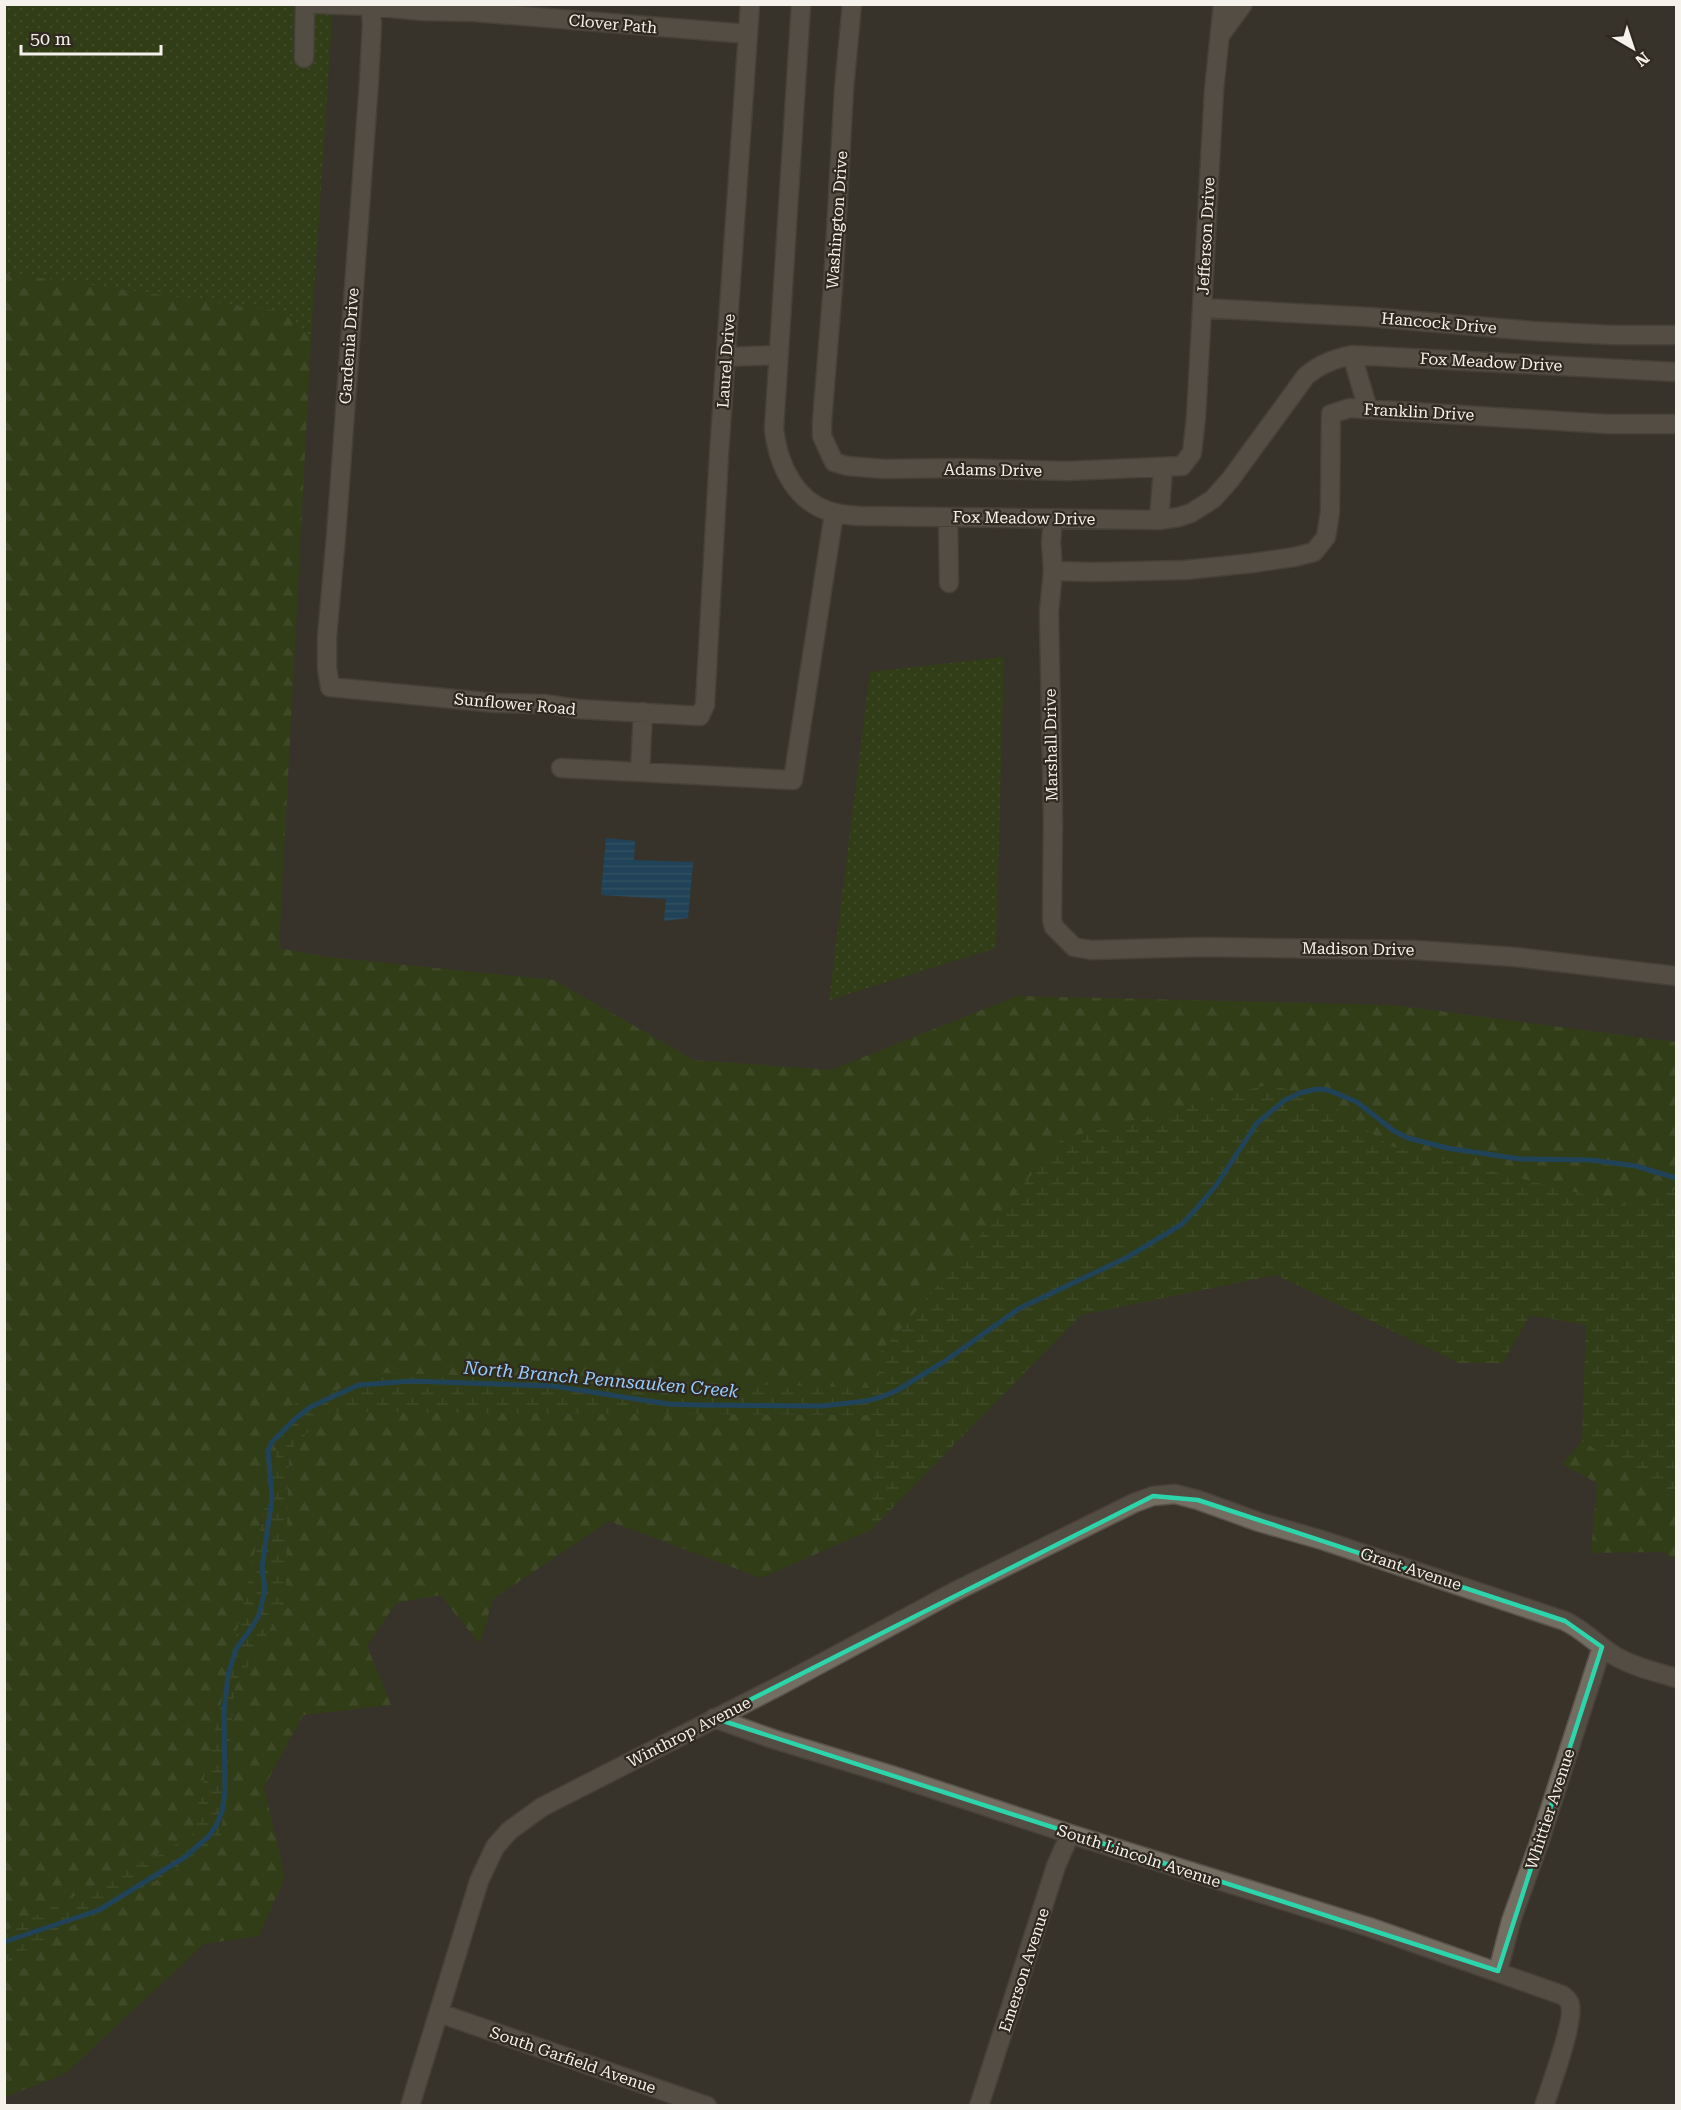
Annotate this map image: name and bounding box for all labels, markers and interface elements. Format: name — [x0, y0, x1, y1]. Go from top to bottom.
street label: Clover Path — [568, 11, 658, 37]
scale bar — [21, 18, 160, 56]
north arrow — [1603, 18, 1663, 78]
text: 50 m — [30, 28, 71, 49]
text: N — [1631, 48, 1653, 71]
street label: Washington Drive — [823, 150, 851, 290]
street label: Jefferson Drive — [1193, 176, 1219, 295]
street label: Gardenia Drive — [335, 287, 363, 405]
street label: Hancock Drive — [1380, 308, 1498, 338]
street label: Laurel Drive — [713, 313, 739, 409]
street label: Fox Meadow Drive — [1419, 349, 1563, 375]
street label: Franklin Drive — [1363, 400, 1475, 424]
street label: Adams Drive — [944, 460, 1042, 480]
street label: Fox Meadow Drive — [952, 507, 1096, 529]
street label: Marshall Drive — [1041, 688, 1061, 801]
street label: Sunflower Road — [453, 689, 577, 719]
street label: Madison Drive — [1302, 939, 1415, 959]
water label: North Branch Pennsauken Creek — [462, 1356, 739, 1401]
street label: Grant Avenue — [1358, 1544, 1464, 1594]
street label: Winthrop Avenue — [624, 1693, 754, 1771]
street label: Whittier Avenue — [1522, 1746, 1579, 1872]
street label: South Lincoln Avenue — [1055, 1821, 1224, 1892]
street label: Emerson Avenue — [995, 1905, 1053, 2034]
street label: South Garfield Avenue — [487, 2023, 659, 2097]

